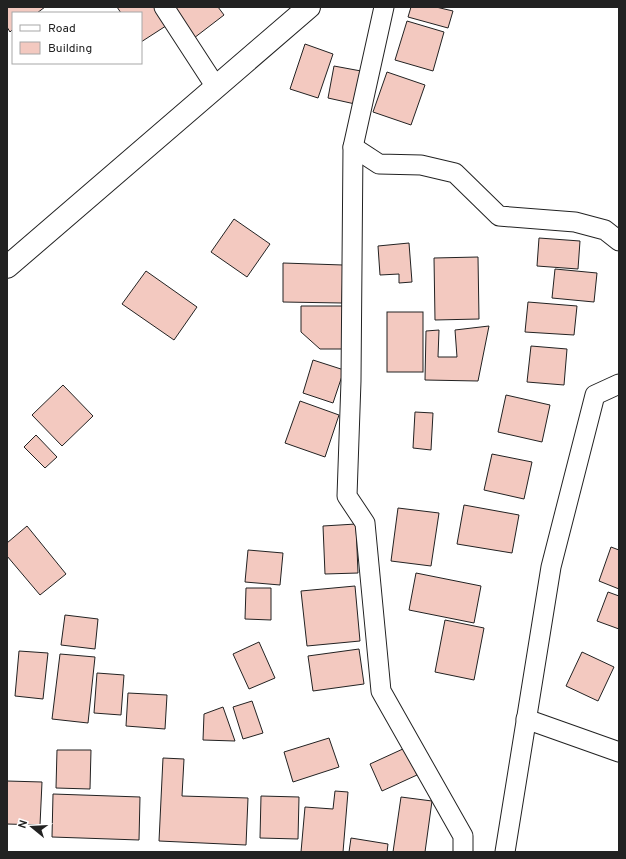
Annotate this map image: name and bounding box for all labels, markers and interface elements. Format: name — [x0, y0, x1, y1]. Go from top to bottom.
legend — [12, 12, 142, 64]
text: Road — [48, 21, 76, 37]
text: Building — [48, 41, 92, 57]
north arrow — [12, 807, 52, 847]
text: N — [16, 818, 31, 830]

